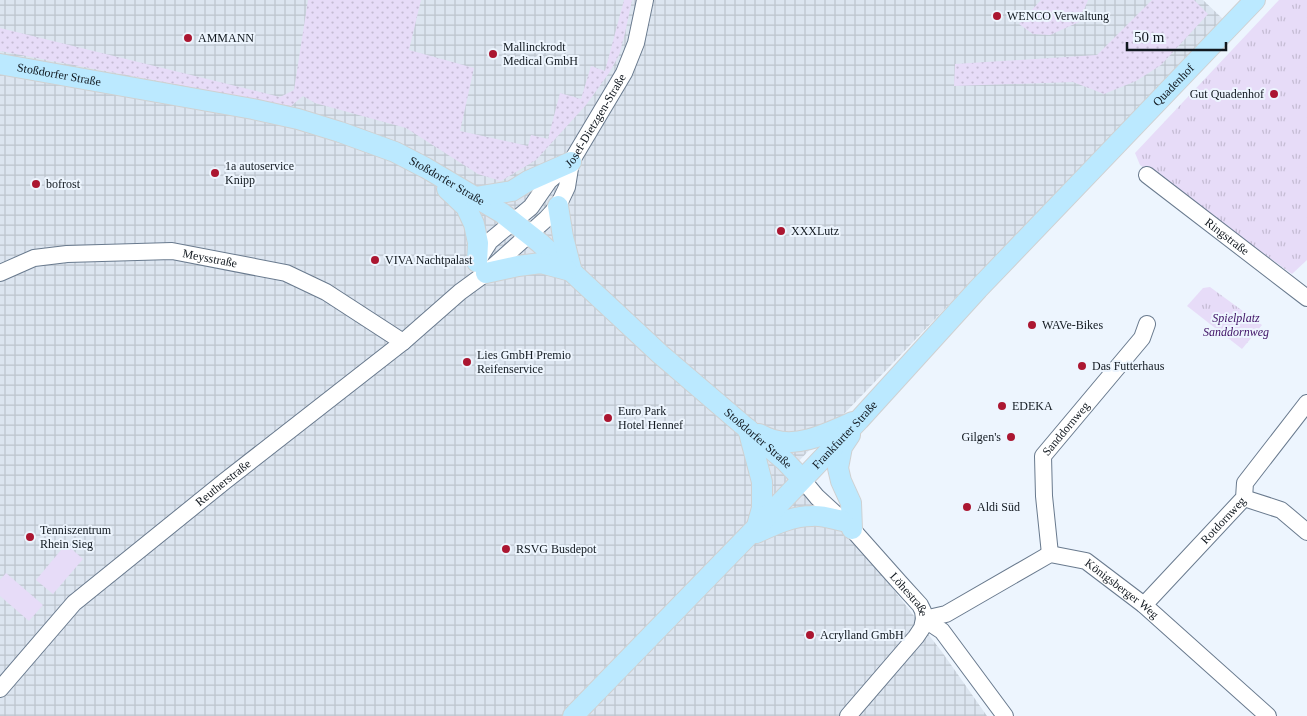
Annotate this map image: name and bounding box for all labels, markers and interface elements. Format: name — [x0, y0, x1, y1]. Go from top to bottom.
place label: WENCO Verwaltung — [1007, 9, 1109, 23]
marker: WENCO Verwaltung — [991, 10, 1003, 22]
scale bar — [1127, 20, 1226, 52]
text: 50 m — [1134, 29, 1165, 45]
place label: AMMANN — [198, 31, 254, 45]
marker: AMMANN — [182, 32, 194, 44]
place label: Mallinckrodt Medical GmbH — [503, 40, 578, 68]
marker: Mallinckrodt Medical GmbH — [487, 48, 499, 60]
street label: Stoßdorfer Straße — [16, 60, 102, 89]
street label: Quadenhof — [1150, 61, 1197, 109]
street label: Josef-Dietzgen-Straße — [562, 71, 629, 171]
place label: Gut Quadenhof — [1190, 87, 1264, 101]
marker: Gut Quadenhof — [1268, 88, 1280, 100]
street label: Stoßdorfer Straße — [407, 154, 487, 208]
place label: 1a autoservice Knipp — [225, 159, 294, 187]
marker: 1a autoservice Knipp — [209, 167, 221, 179]
place label: bofrost — [46, 177, 81, 191]
marker: bofrost — [30, 178, 42, 190]
street label: Ringstraße — [1202, 215, 1252, 258]
place label: XXXLutz — [791, 224, 839, 238]
marker: XXXLutz — [775, 225, 787, 237]
street label: Meysstraße — [181, 246, 238, 270]
place label: VIVA Nachtpalast — [385, 253, 473, 267]
marker: VIVA Nachtpalast — [369, 254, 381, 266]
park label: Spielplatz Sanddornweg — [1203, 311, 1269, 339]
place label: WAVe-Bikes — [1042, 318, 1103, 332]
marker: WAVe-Bikes — [1026, 319, 1038, 331]
place label: Lies GmbH Premio Reifenservice — [477, 348, 571, 376]
marker: Lies GmbH Premio Reifenservice — [461, 356, 473, 368]
place label: Das Futterhaus — [1092, 359, 1165, 373]
marker: Das Futterhaus — [1076, 360, 1088, 372]
street label: Frankfurter Straße — [809, 398, 880, 472]
place label: EDEKA — [1012, 399, 1053, 413]
street label: Sanddornweg — [1039, 399, 1093, 458]
marker: EDEKA — [996, 400, 1008, 412]
place label: Euro Park Hotel Hennef — [618, 404, 683, 432]
street label: Stoßdorfer Straße — [721, 405, 795, 471]
marker: Euro Park Hotel Hennef — [602, 412, 614, 424]
place label: Gilgen's — [962, 430, 1001, 444]
marker: Gilgen's — [1005, 431, 1017, 443]
street label: Reutherstraße — [193, 457, 254, 509]
street label: Rotdornweg — [1198, 494, 1249, 547]
place label: Aldi Süd — [977, 500, 1020, 514]
marker: Aldi Süd — [961, 501, 973, 513]
place label: Tenniszentrum Rhein Sieg — [40, 523, 112, 551]
marker: Tenniszentrum Rhein Sieg — [24, 531, 36, 543]
place label: RSVG Busdepot — [516, 542, 597, 556]
marker: RSVG Busdepot — [500, 543, 512, 555]
street label: Königsberger Weg — [1082, 556, 1162, 622]
street label: Löhestraße — [887, 570, 931, 617]
place label: Acrylland GmbH — [820, 628, 904, 642]
marker: Acrylland GmbH — [804, 629, 816, 641]

